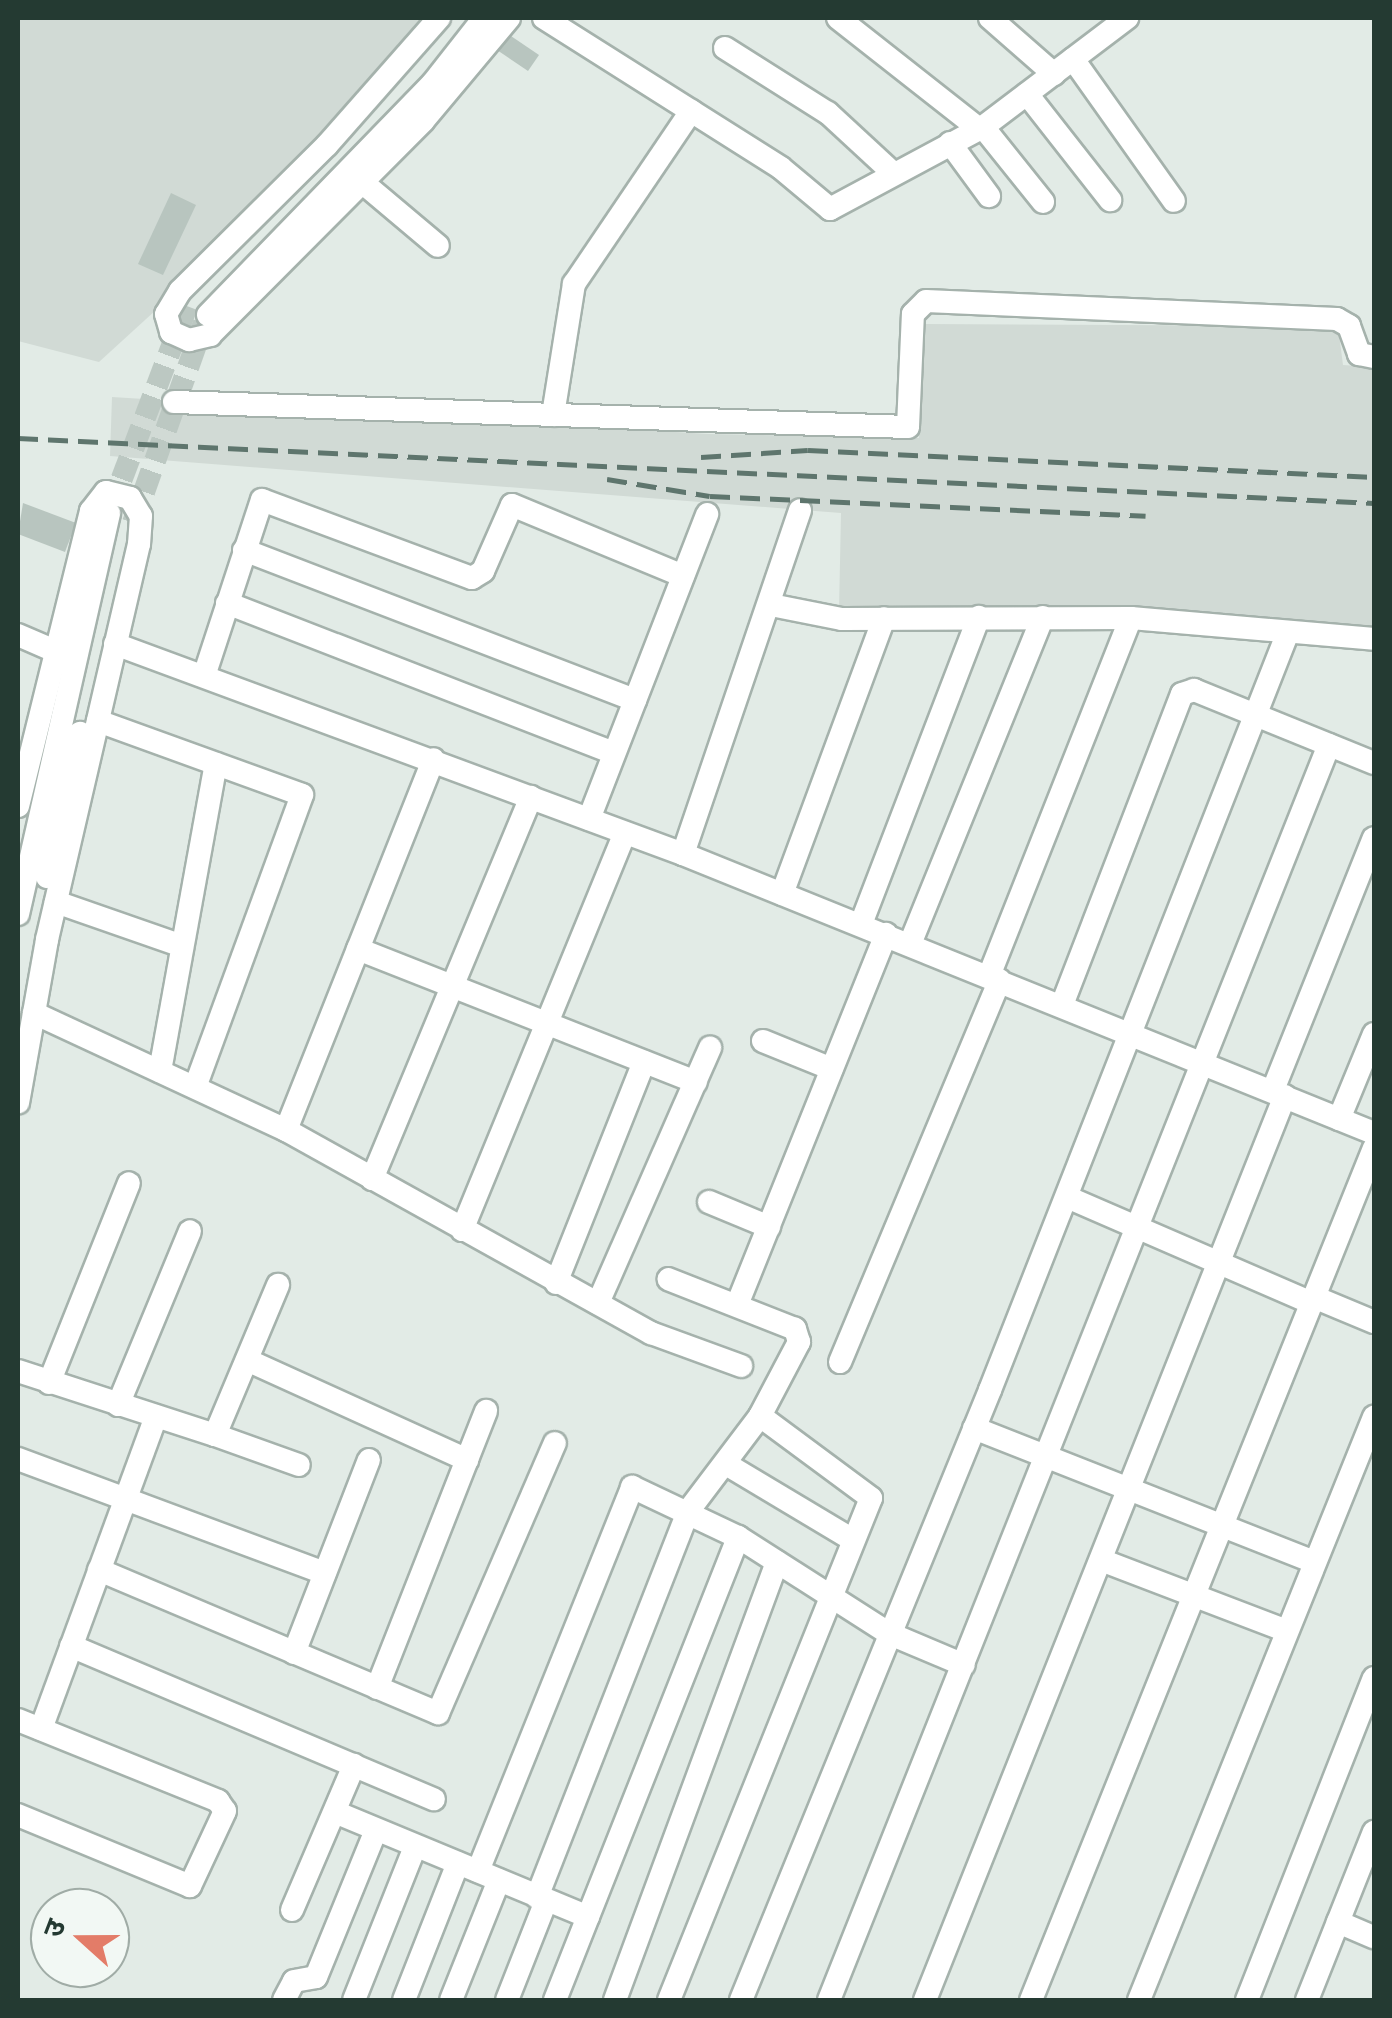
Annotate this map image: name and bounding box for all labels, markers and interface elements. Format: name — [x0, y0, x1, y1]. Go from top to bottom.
north arrow — [30, 1888, 130, 1988]
text: उ — [36, 1915, 71, 1941]

